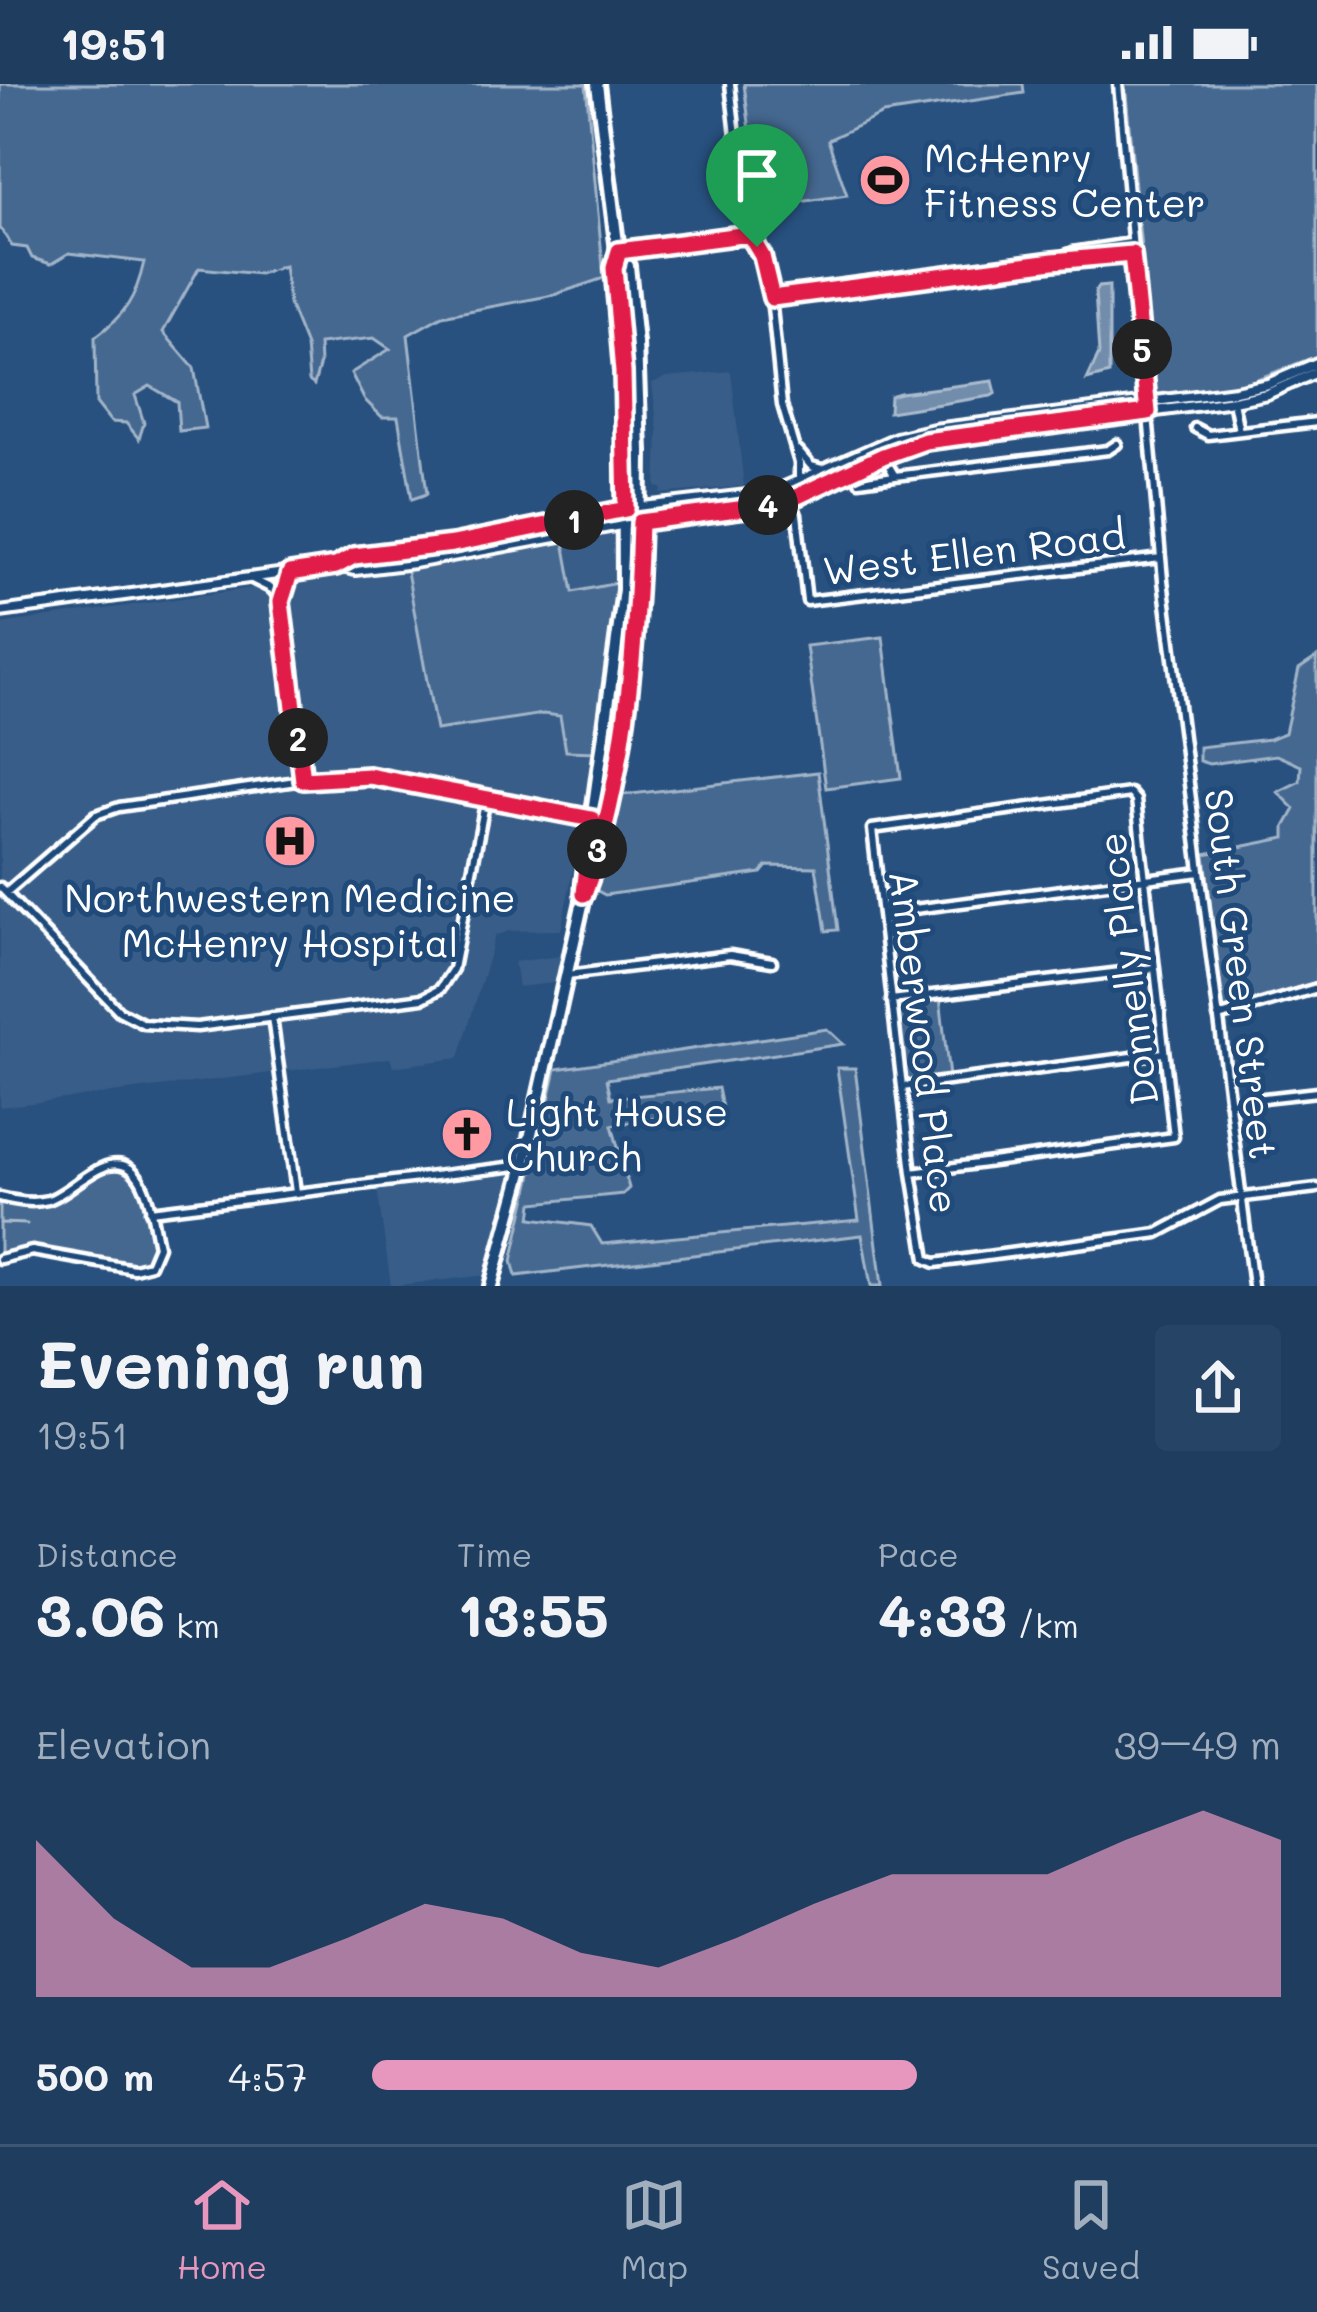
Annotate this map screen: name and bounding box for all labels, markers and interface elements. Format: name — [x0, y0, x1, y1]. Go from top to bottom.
text: 19:51 — [60, 13, 167, 71]
pin — [706, 124, 808, 247]
place label: McHenry Fitness Center — [924, 131, 1206, 227]
icon: arrive — [724, 142, 790, 208]
sports icon: McHenry Fitness Center — [857, 152, 913, 208]
pin: 5 — [1112, 319, 1172, 379]
text: 5 — [1132, 327, 1152, 370]
pin: 4 — [738, 475, 798, 535]
text: 4 — [758, 483, 778, 526]
pin: 1 — [544, 490, 604, 550]
text: 1 — [567, 498, 581, 541]
street label: West Ellen Road — [820, 508, 1128, 595]
pin: 2 — [268, 708, 328, 768]
text: 2 — [289, 716, 307, 759]
street label: South Green Street — [1194, 786, 1291, 1162]
hospital icon: Northwestern Medicine McHenry Hospital — [262, 813, 318, 869]
pin: 3 — [567, 819, 627, 879]
text: 3 — [587, 827, 607, 870]
street label: Donnelly Place — [1084, 830, 1169, 1109]
street label: Amberwood Place — [879, 867, 972, 1216]
place label: Northwestern Medicine McHenry Hospital — [64, 871, 516, 967]
place label: Light House Church — [506, 1085, 728, 1181]
church icon: Light House Church — [439, 1106, 495, 1162]
text: Evening run — [36, 1320, 425, 1406]
button: share — [1155, 1325, 1281, 1451]
text: 19:51 — [36, 1408, 129, 1459]
text: Distance — [36, 1532, 178, 1575]
text: Time — [457, 1532, 532, 1575]
text: Pace — [878, 1532, 959, 1575]
text: 3.06 — [36, 1575, 165, 1653]
text: 13:55 — [457, 1575, 609, 1653]
text: 4:33 — [878, 1575, 1007, 1653]
text: km — [165, 1603, 220, 1646]
text: /km — [1007, 1603, 1079, 1646]
text: Elevation — [36, 1718, 211, 1769]
text: 39–49 m — [1114, 1718, 1281, 1769]
text: 500 m — [36, 2050, 154, 2101]
text: 4:57 — [228, 2050, 307, 2101]
tab: Home — [177, 2172, 267, 2287]
tab: Map — [621, 2172, 688, 2287]
tab: Saved — [1042, 2172, 1140, 2287]

